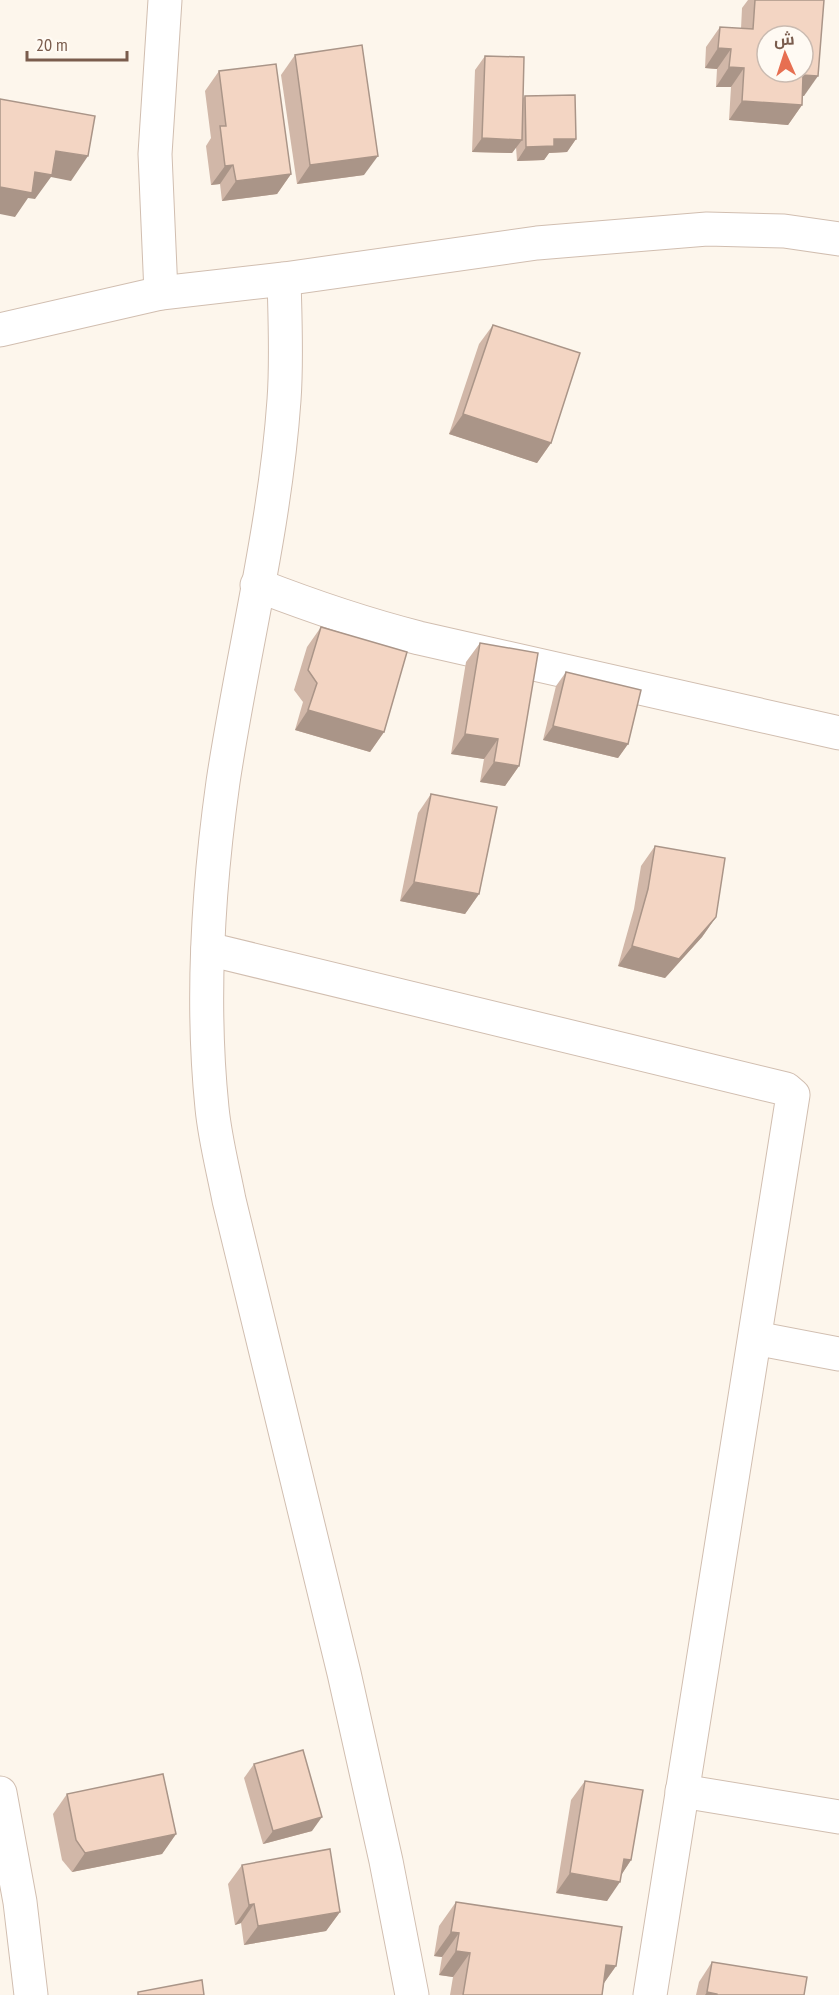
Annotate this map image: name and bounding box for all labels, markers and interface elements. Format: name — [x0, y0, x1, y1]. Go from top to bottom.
scale bar — [27, 24, 128, 62]
north arrow — [755, 24, 815, 84]
text: ش — [773, 28, 795, 50]
text: 20 m — [36, 33, 68, 56]

